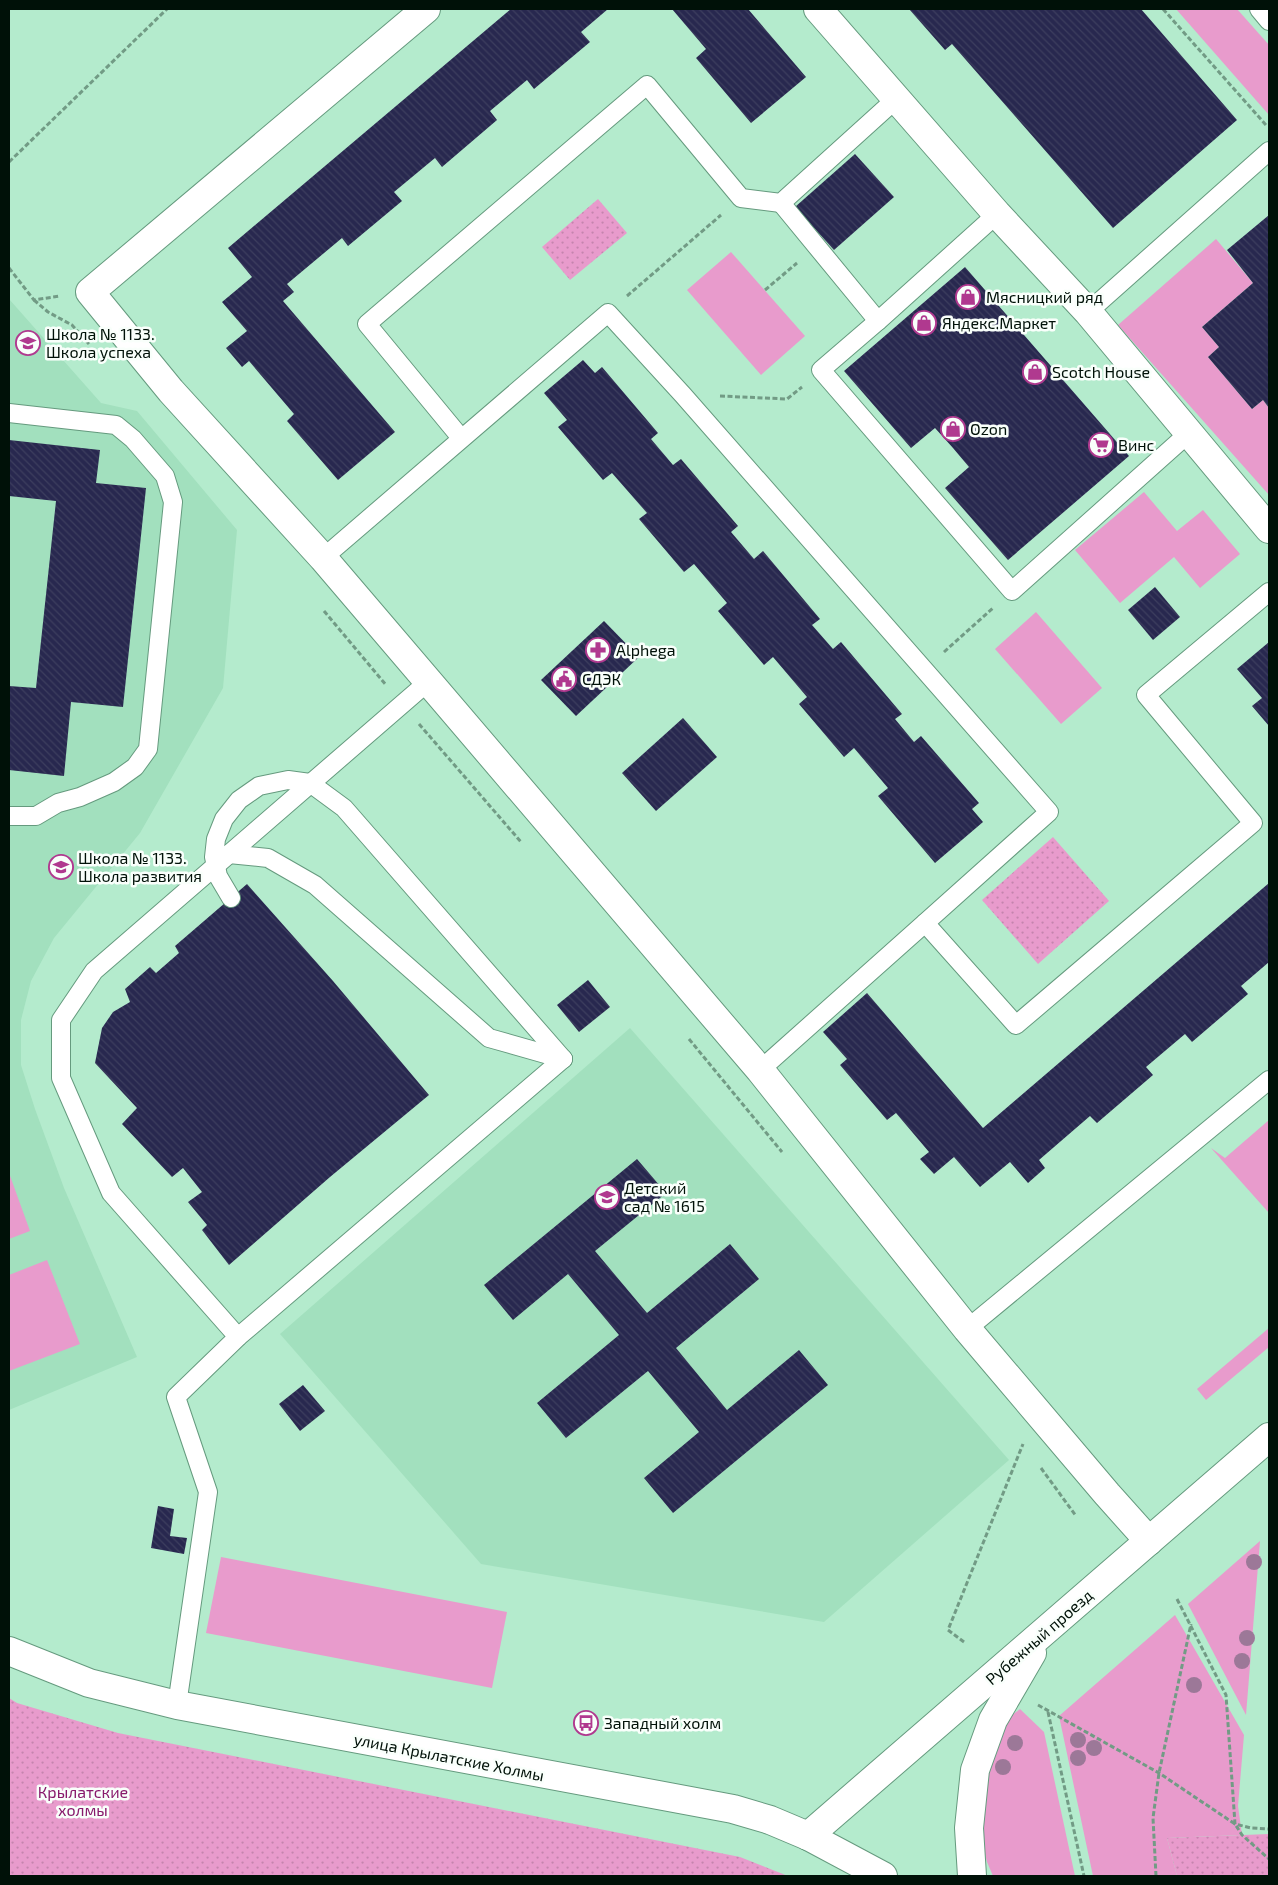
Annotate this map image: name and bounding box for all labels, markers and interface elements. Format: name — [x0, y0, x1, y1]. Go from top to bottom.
shop icon: Мясницкий ряд — [955, 284, 981, 310]
place label: Мясницкий ряд — [986, 287, 1103, 306]
shop icon: Яндекс.Маркет — [911, 310, 937, 336]
place label: Яндекс.Маркет — [942, 313, 1056, 332]
place label: Школа № 1133. Школа успеха — [46, 324, 155, 362]
school or university icon: Школа № 1133. Школа успеха — [15, 330, 41, 356]
shop icon: Scotch House — [1022, 359, 1048, 385]
place label: Scotch House — [1052, 362, 1150, 381]
shop icon: Ozon — [940, 416, 966, 442]
place label: Ozon — [970, 419, 1007, 438]
supermarket icon: Винс — [1088, 432, 1114, 458]
place label: Винс — [1118, 435, 1155, 454]
pharmacy icon: Alphega — [585, 637, 611, 663]
place label: Alphega — [616, 640, 676, 659]
public building icon: СДЭК — [551, 666, 577, 692]
place label: СДЭК — [582, 669, 621, 688]
place label: Школа № 1133. Школа развития — [78, 848, 202, 885]
school or university icon: Школа № 1133. Школа развития — [48, 854, 74, 880]
place label: Детский сад № 1615 — [624, 1178, 705, 1215]
school or university icon: Детский сад № 1615 — [594, 1184, 620, 1210]
street label: Рубежный проезд — [981, 1585, 1097, 1689]
bus stop icon: Западный холм — [573, 1710, 599, 1736]
place label: Западный холм — [604, 1713, 721, 1732]
street label: улица Крылатские Холмы — [352, 1729, 546, 1785]
park label: Крылатские холмы — [38, 1782, 128, 1819]

